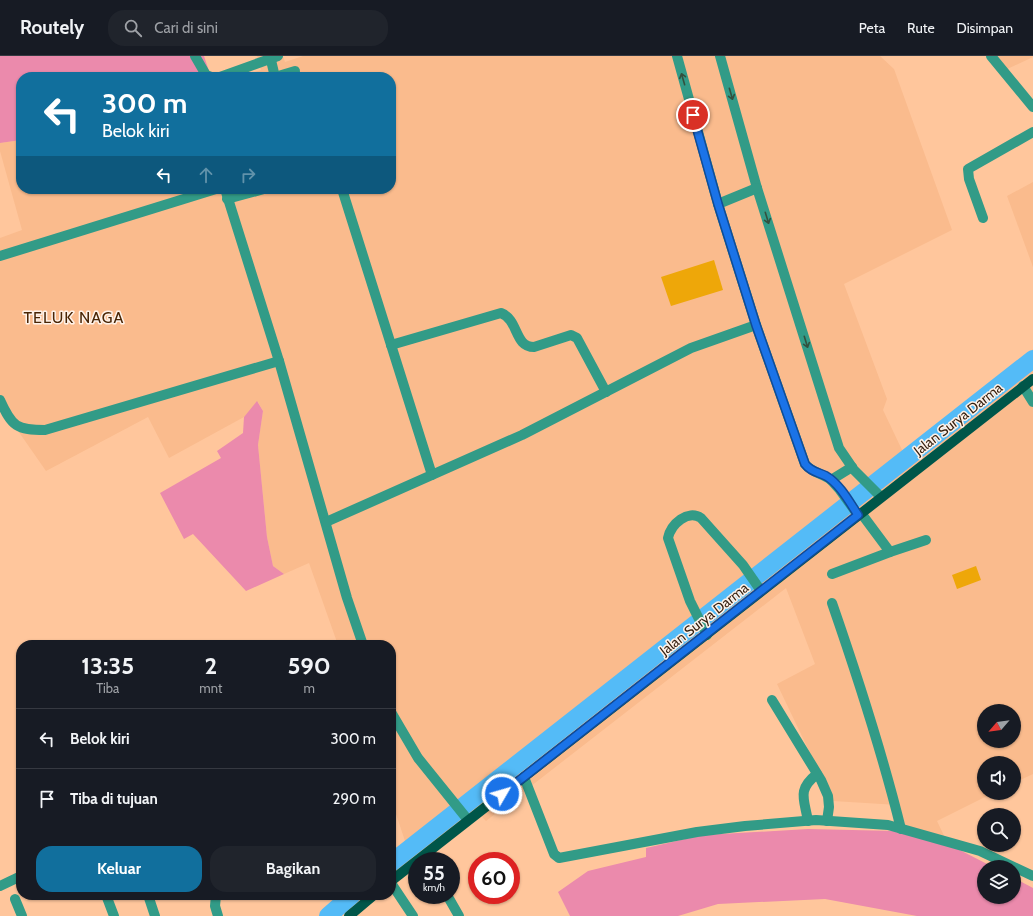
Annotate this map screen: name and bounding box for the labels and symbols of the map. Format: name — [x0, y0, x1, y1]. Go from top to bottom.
one-way arrow — [679, 73, 686, 86]
one-way arrow — [727, 87, 735, 100]
pin — [676, 98, 710, 132]
one-way arrow — [764, 212, 771, 225]
district label: TELUK NAGA — [24, 308, 124, 327]
one-way arrow — [803, 336, 810, 349]
street label: Jalan Surya Darma — [909, 378, 1006, 460]
street label: Jalan Surya Darma — [655, 578, 752, 660]
north arrow — [977, 704, 1021, 748]
position arrow — [481, 773, 523, 815]
speed limit sign: 60 — [468, 852, 520, 904]

